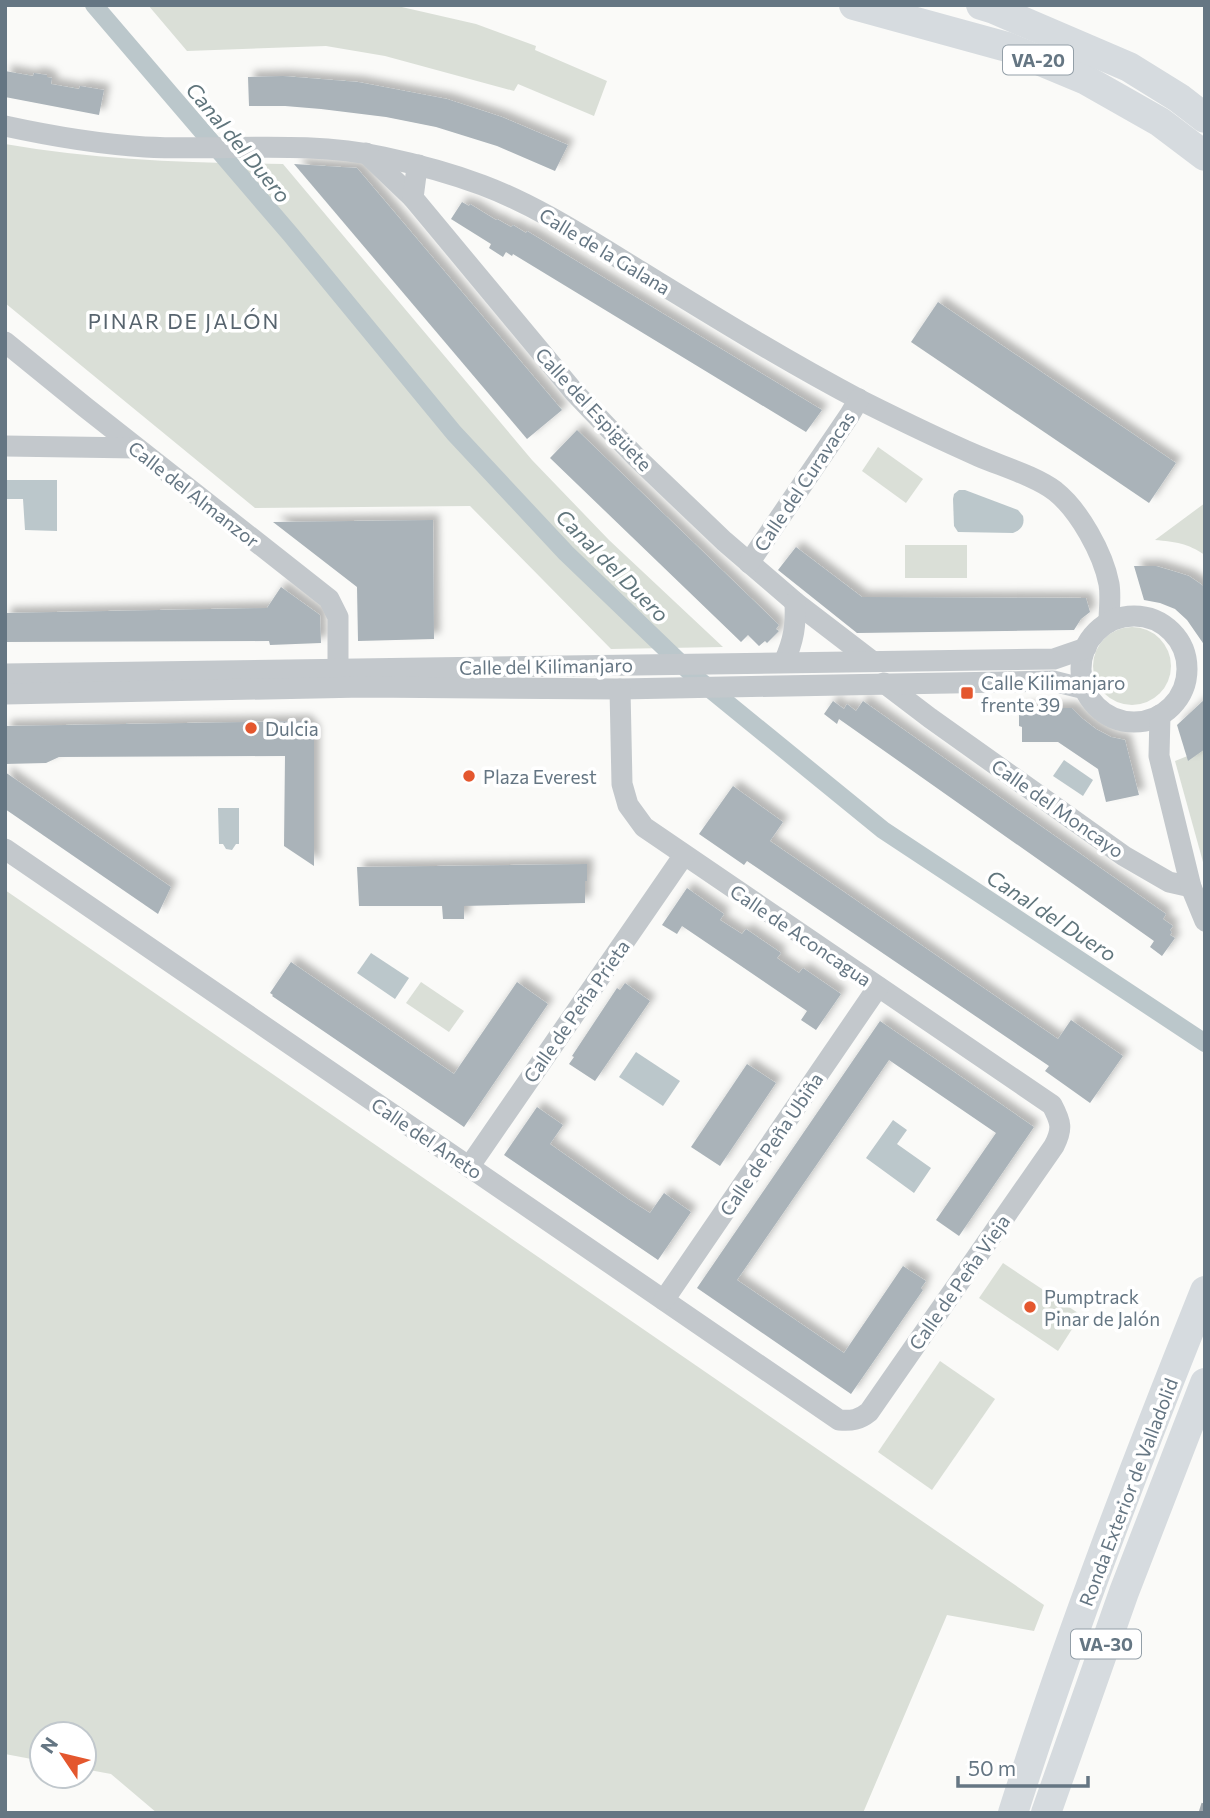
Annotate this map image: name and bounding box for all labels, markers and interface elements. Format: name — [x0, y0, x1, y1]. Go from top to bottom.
road number: VA-20 — [1003, 46, 1073, 74]
water label: Canal del Duero — [181, 77, 297, 207]
street label: Calle de la Galana — [535, 203, 675, 299]
district label: PINAR DE JALÓN — [88, 308, 280, 333]
street label: Calle del Espigüete — [531, 343, 657, 475]
street label: Calle del Curavacas — [749, 407, 859, 555]
street label: Calle del Almanzor — [124, 436, 264, 552]
water label: Canal del Duero — [551, 503, 675, 627]
street label: Calle del Kilimanjaro — [459, 653, 633, 679]
place label: Calle Kilimanjaro frente 39 — [981, 671, 1125, 716]
marker: Calle Kilimanjaro frente 39 — [959, 685, 975, 701]
place label: Dulcia — [265, 717, 319, 740]
marker: Dulcia — [243, 720, 259, 736]
street label: Calle del Moncayo — [987, 754, 1129, 862]
place label: Plaza Everest — [483, 765, 597, 788]
marker: Plaza Everest — [461, 768, 477, 784]
water label: Canal del Duero — [983, 864, 1121, 966]
street label: Calle de Aconcagua — [726, 879, 876, 991]
street label: Calle de Peña Prieta — [518, 935, 634, 1087]
street label: Calle de Peña Ubiña — [715, 1068, 827, 1220]
street label: Calle del Aneto — [367, 1093, 487, 1183]
street label: Calle de Peña Vieja — [904, 1210, 1014, 1354]
place label: Pumptrack Pinar de Jalón — [1044, 1285, 1160, 1330]
marker: Pumptrack Pinar de Jalón — [1022, 1299, 1038, 1315]
street label: Ronda Exterior de Valladolid — [1074, 1375, 1182, 1609]
road number: VA-30 — [1071, 1630, 1141, 1658]
north arrow — [28, 1720, 98, 1790]
text: N — [35, 1733, 62, 1757]
scale bar — [958, 1744, 1088, 1788]
text: 50 m — [968, 1755, 1016, 1780]

